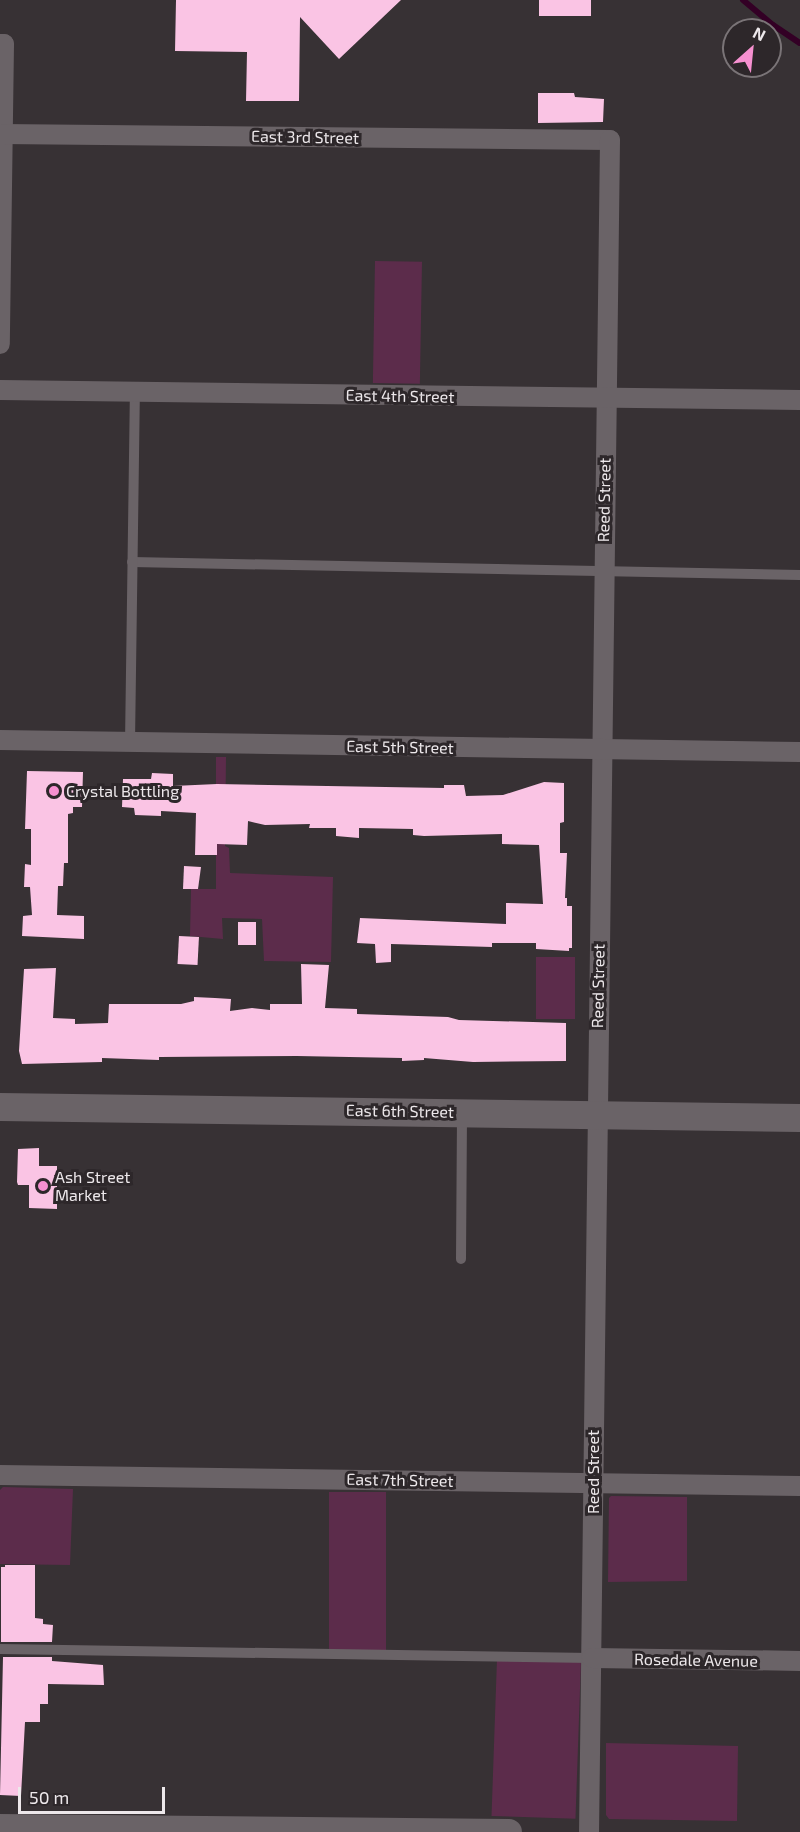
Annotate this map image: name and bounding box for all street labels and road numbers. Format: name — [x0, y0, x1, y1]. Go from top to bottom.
street label: East 3rd Street — [251, 126, 359, 148]
street label: East 4th Street — [345, 385, 455, 407]
street label: Reed Street — [594, 458, 614, 542]
street label: East 5th Street — [346, 736, 454, 758]
street label: Reed Street — [588, 944, 608, 1028]
street label: East 6th Street — [346, 1100, 454, 1122]
street label: Reed Street — [583, 1430, 603, 1514]
street label: East 7th Street — [346, 1469, 454, 1491]
street label: Rosedale Avenue — [634, 1649, 758, 1671]

